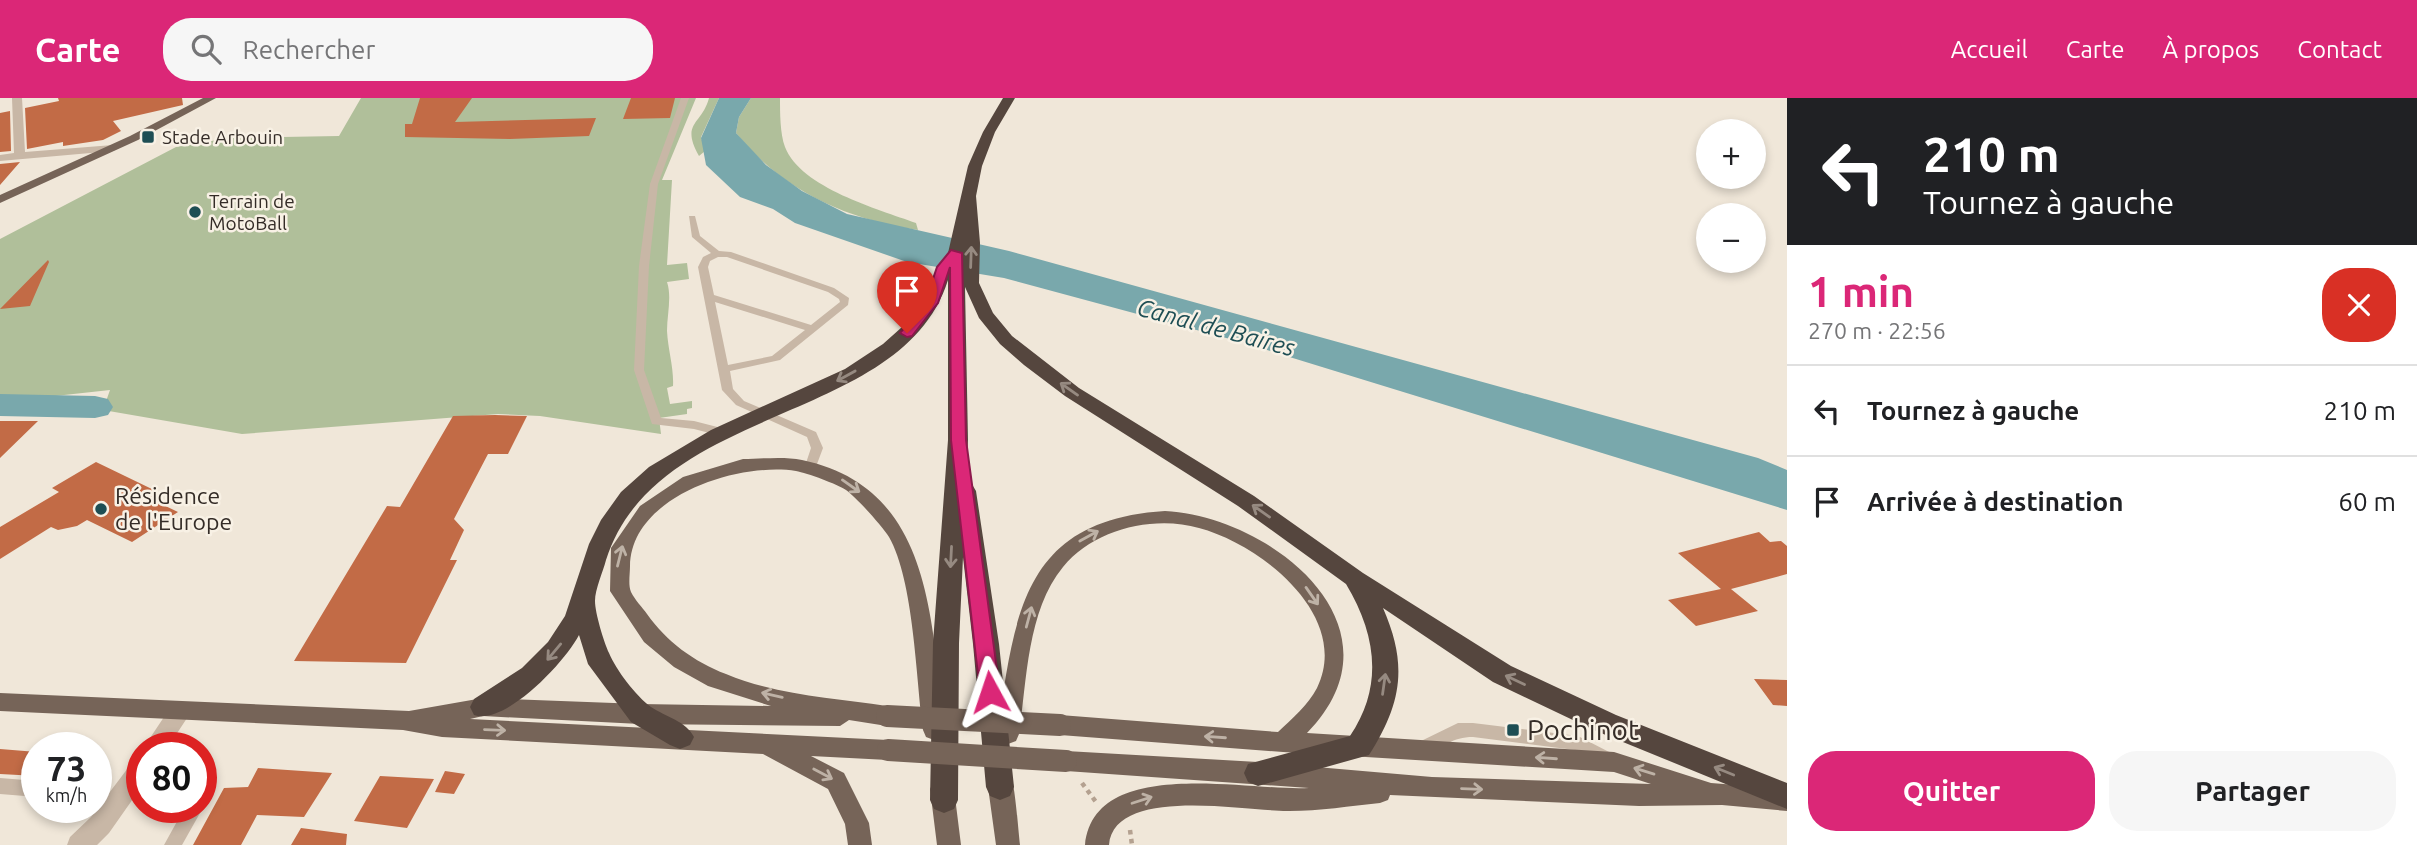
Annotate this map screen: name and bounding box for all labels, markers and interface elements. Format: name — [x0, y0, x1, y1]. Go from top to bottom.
search box — [163, 18, 653, 81]
icon: search — [187, 30, 225, 68]
text: Carte — [35, 31, 121, 68]
text: Rechercher — [243, 35, 375, 64]
text: Accueil — [1951, 36, 2028, 63]
text: Carte — [2066, 36, 2125, 63]
text: À propos — [2163, 36, 2259, 63]
text: Contact — [2297, 36, 2382, 63]
map controls — [1696, 119, 1766, 273]
button: + — [1696, 119, 1766, 189]
place label: Stade Arbouin — [162, 126, 283, 148]
icon: left — [1808, 126, 1899, 217]
text: 210 m — [1923, 126, 2060, 181]
marker: Stade Arbouin — [140, 129, 156, 145]
text: Tournez à gauche — [1923, 184, 2174, 220]
place label: Terrain de MotoBall — [209, 190, 295, 234]
button: − — [1696, 203, 1766, 273]
marker: Terrain de MotoBall — [187, 204, 203, 220]
one-way arrow — [965, 246, 978, 269]
pin — [877, 261, 937, 333]
text: 1 min — [1808, 268, 1914, 315]
button: close — [2322, 268, 2396, 342]
icon: arrive — [888, 272, 926, 310]
water label: Canal de Baires — [1134, 293, 1298, 362]
text: 270 m · 22:56 — [1808, 318, 1946, 343]
one-way arrow — [836, 370, 857, 384]
one-way arrow — [1060, 382, 1079, 396]
icon: left — [1808, 392, 1846, 430]
text: Tournez à gauche — [1867, 396, 2079, 425]
text: 210 m — [2324, 396, 2396, 425]
one-way arrow — [841, 479, 860, 493]
place label: Résidence de l'Europe — [115, 483, 232, 534]
icon: arrive — [1808, 483, 1846, 521]
text: Arrivée à destination — [1867, 487, 2123, 516]
text: 60 m — [2338, 487, 2396, 516]
marker: Résidence de l'Europe — [93, 501, 109, 517]
one-way arrow — [1251, 504, 1271, 518]
one-way arrow — [1078, 529, 1098, 543]
one-way arrow — [614, 545, 627, 568]
one-way arrow — [945, 545, 958, 568]
one-way arrow — [1305, 586, 1319, 605]
one-way arrow — [1024, 607, 1037, 629]
one-way arrow — [547, 643, 563, 661]
position arrow — [953, 655, 1027, 729]
one-way arrow — [1378, 673, 1391, 695]
one-way arrow — [1505, 673, 1526, 686]
one-way arrow — [761, 688, 784, 701]
place label: Pochinot — [1527, 714, 1639, 745]
marker: Pochinot — [1505, 722, 1521, 738]
one-way arrow — [484, 723, 507, 736]
one-way arrow — [1204, 730, 1227, 743]
speed limit sign: 80 — [126, 732, 217, 823]
text: 73 — [47, 748, 86, 788]
one-way arrow — [1535, 751, 1558, 764]
button: Quitter — [1808, 751, 2095, 831]
button: Partager — [2109, 751, 2396, 831]
one-way arrow — [1713, 763, 1735, 776]
one-way arrow — [1634, 764, 1656, 777]
one-way arrow — [812, 767, 833, 781]
one-way arrow — [1460, 782, 1483, 796]
text: km/h — [46, 785, 87, 805]
one-way arrow — [1130, 793, 1152, 806]

